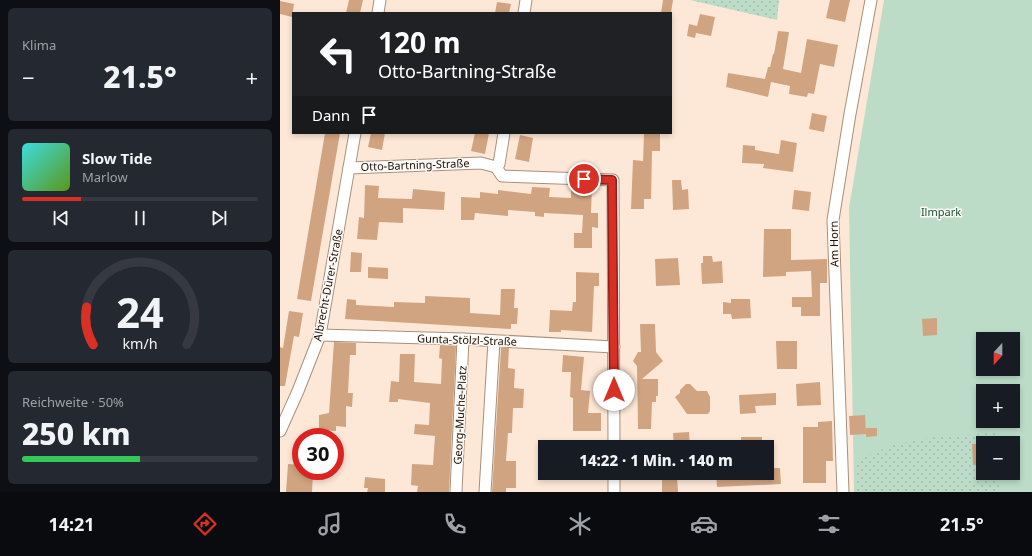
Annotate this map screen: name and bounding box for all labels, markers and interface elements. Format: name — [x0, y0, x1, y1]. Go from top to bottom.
text: 120 m — [378, 23, 461, 61]
icon: left — [312, 28, 364, 80]
text: Klima — [22, 36, 56, 54]
text: 21.5° — [103, 56, 177, 97]
text: Otto-Bartning-Straße — [378, 59, 556, 83]
text: − — [22, 62, 35, 92]
text: + — [245, 62, 258, 92]
icon: arrive — [358, 104, 380, 126]
text: Dann — [312, 105, 350, 125]
text: Slow Tide — [82, 148, 152, 168]
street label: Otto-Bartning-Straße — [360, 155, 470, 174]
pin — [567, 162, 601, 196]
text: Marlow — [82, 168, 128, 186]
icon: arrive — [573, 168, 595, 190]
park label: Ilmpark — [921, 204, 961, 219]
icon: previous — [50, 207, 72, 229]
icon: pause — [129, 207, 151, 229]
icon: next — [208, 207, 230, 229]
street label: Am Horn — [826, 221, 841, 267]
street label: Albrecht-Dürer-Straße — [309, 228, 346, 342]
text: 24 — [116, 283, 164, 339]
street label: Gunta-Stölzl-Straße — [417, 330, 517, 349]
north arrow — [976, 332, 1020, 376]
map controls — [976, 332, 1020, 480]
text: km/h — [122, 333, 158, 352]
street label: Georg-Muche-Platz — [449, 365, 470, 465]
position arrow — [593, 369, 635, 411]
button: + — [976, 384, 1020, 428]
text: Reichweite · 50% — [22, 393, 124, 411]
text: 250 km — [22, 413, 131, 454]
speed limit sign: 30 — [292, 428, 344, 480]
button: − — [976, 436, 1020, 480]
text: 14:22 · 1 Min. · 140 m — [579, 450, 733, 470]
icon: directions — [191, 510, 219, 538]
icon: music — [316, 510, 344, 538]
icon: phone — [441, 510, 469, 538]
icon: climate — [566, 510, 594, 538]
icon: car — [690, 510, 718, 538]
icon: filters — [815, 510, 843, 538]
text: 14:21 — [48, 512, 95, 536]
text: 21.5° — [940, 512, 984, 536]

